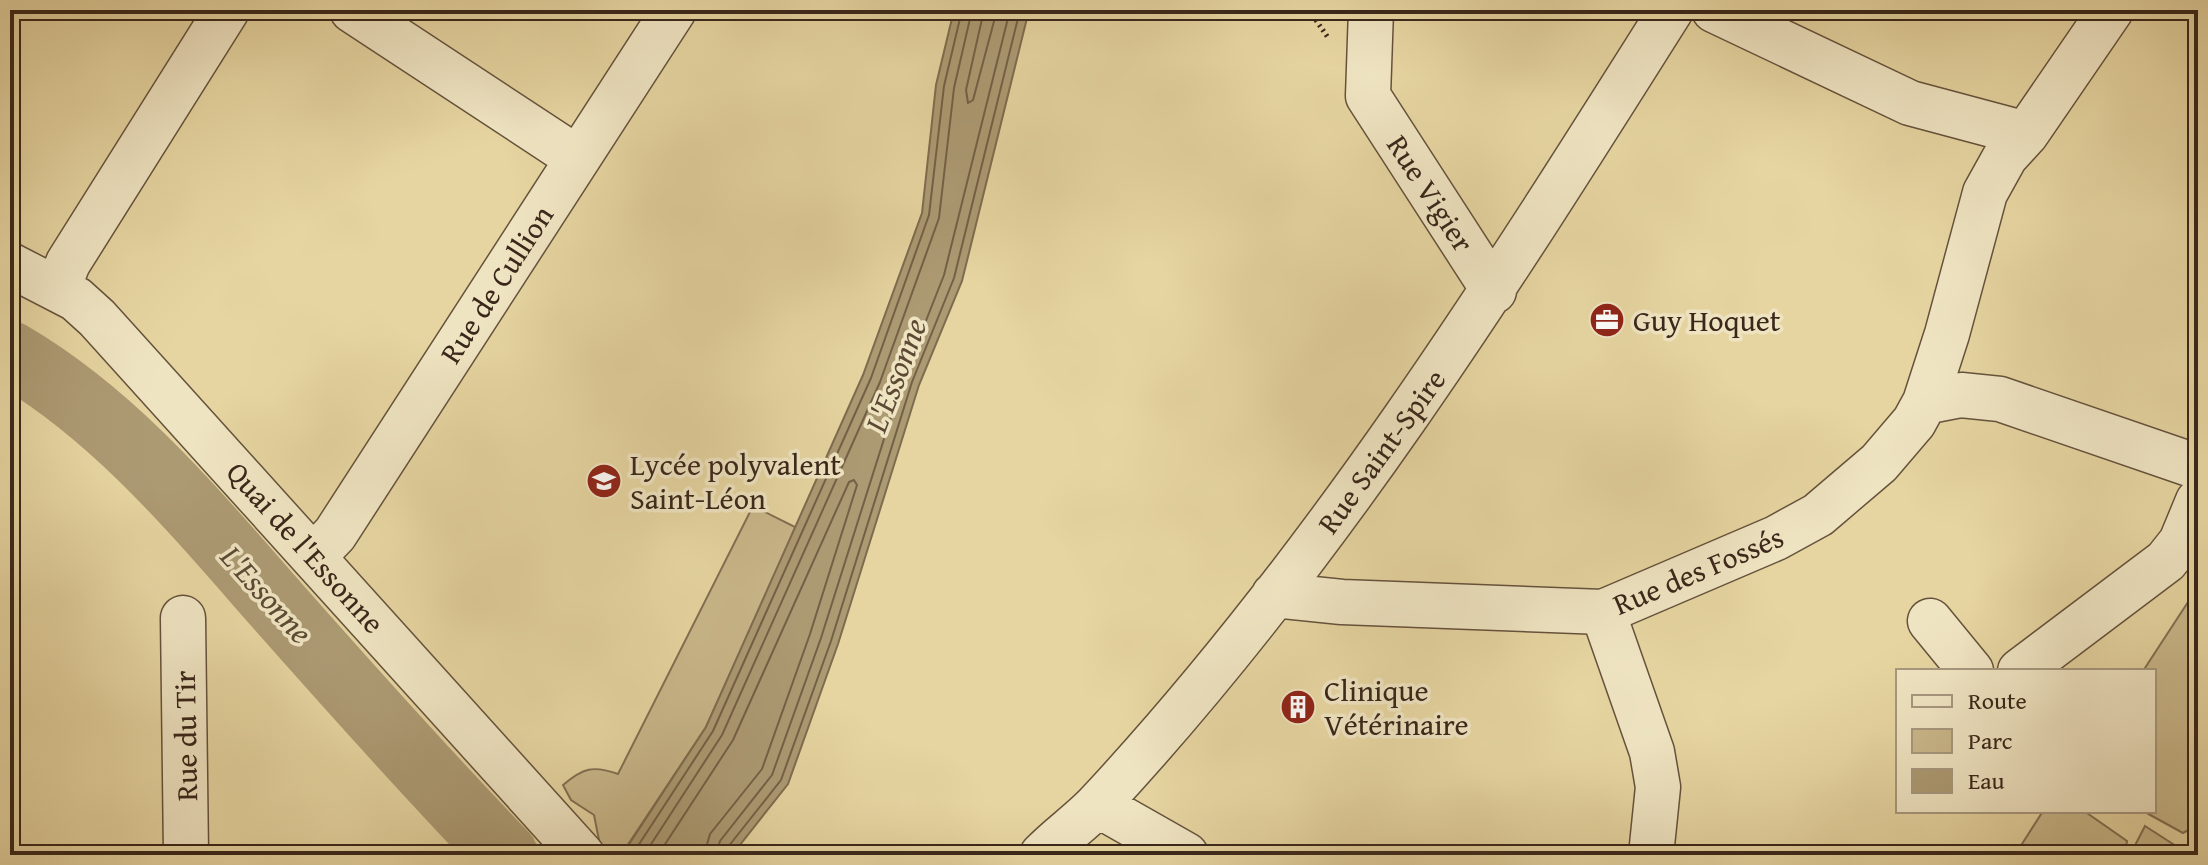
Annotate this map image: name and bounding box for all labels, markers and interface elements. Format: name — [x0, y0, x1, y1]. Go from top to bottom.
street label: Rue Vigier — [1377, 126, 1485, 260]
street label: Rue de Cullion — [428, 196, 564, 372]
place label: Guy Hoquet — [1633, 298, 1781, 342]
office icon: Guy Hoquet — [1588, 301, 1626, 339]
water label: L'Essonne — [851, 311, 938, 440]
street label: Rue Saint-Spire — [1306, 359, 1456, 543]
place label: Lycée polyvalent Saint-Léon — [630, 442, 841, 520]
street label: Quai de l'Essonne — [217, 451, 395, 643]
school or university icon: Lycée polyvalent Saint-Léon — [585, 462, 623, 500]
street label: Rue des Fossés — [1606, 514, 1790, 626]
water label: L'Essonne — [209, 533, 324, 654]
place label: Clinique Vétérinaire — [1324, 668, 1469, 746]
legend — [1896, 669, 2156, 813]
street label: Rue du Tir — [162, 670, 208, 802]
text: Route — [1968, 683, 2027, 718]
building icon: Clinique Vétérinaire — [1279, 688, 1317, 726]
text: Parc — [1968, 723, 2013, 758]
text: Eau — [1968, 763, 2004, 798]

